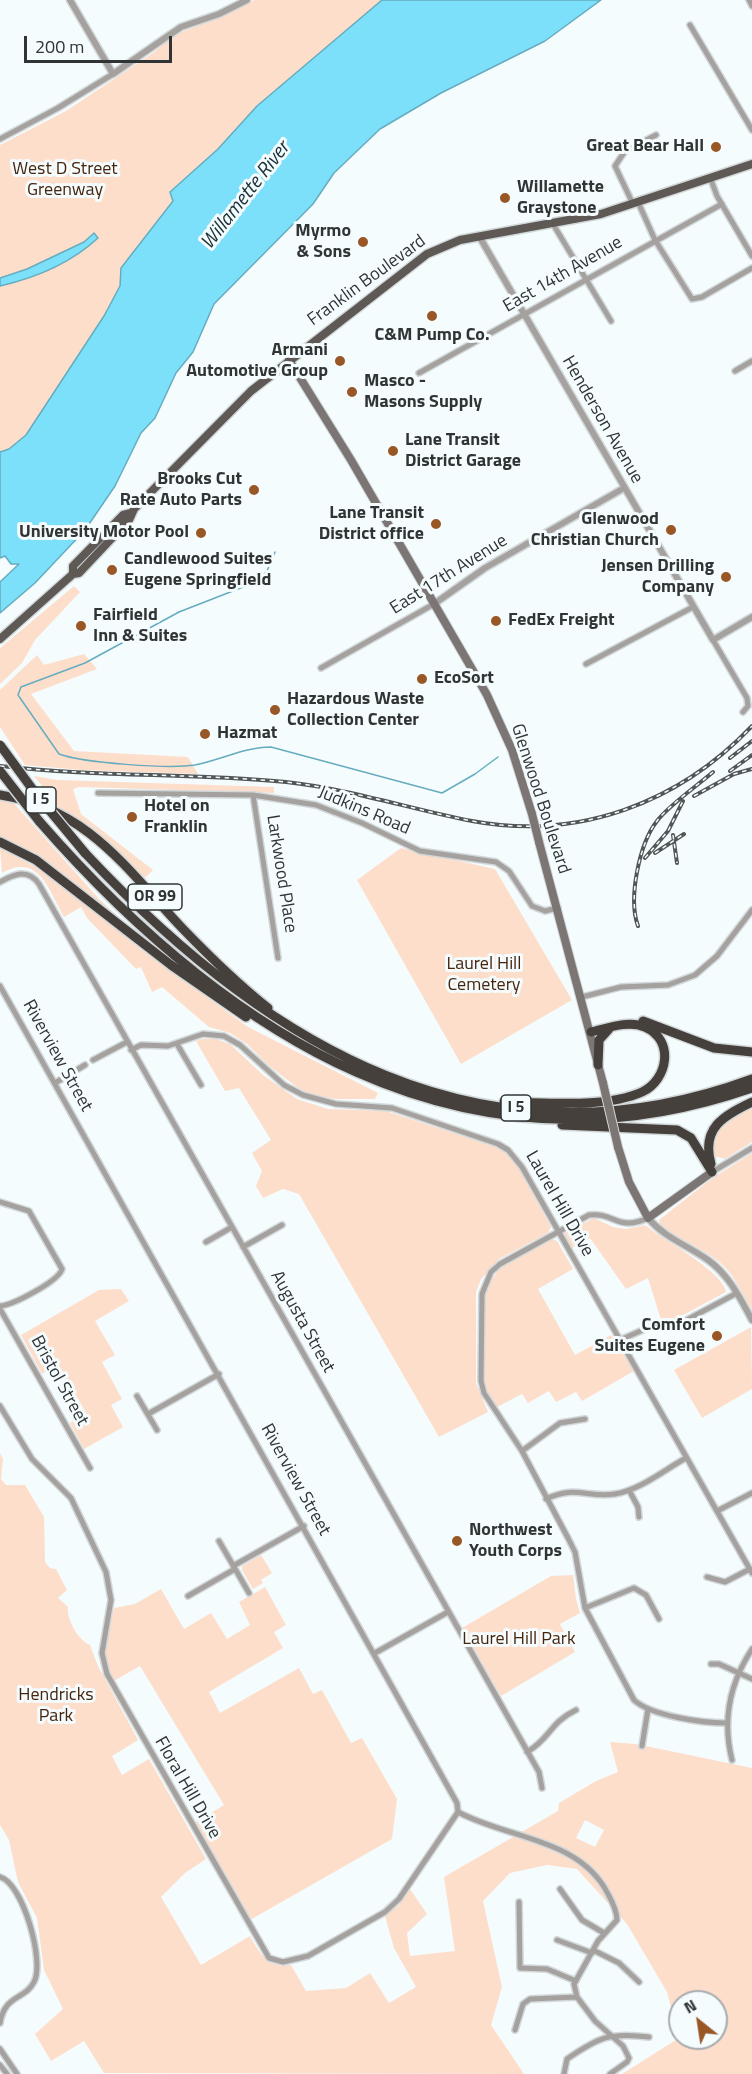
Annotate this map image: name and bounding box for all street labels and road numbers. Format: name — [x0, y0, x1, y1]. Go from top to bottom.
street label: Franklin Boulevard — [304, 231, 430, 331]
street label: East 14th Avenue — [500, 232, 626, 318]
street label: Henderson Avenue — [557, 352, 647, 488]
street label: East 17th Avenue — [386, 530, 512, 620]
street label: Glenwood Boulevard — [506, 721, 574, 877]
street label: Judkins Road — [315, 782, 413, 840]
road number: I 5 — [26, 787, 56, 813]
street label: Larkwood Place — [261, 813, 301, 935]
road number: OR 99 — [128, 884, 182, 910]
street label: Riverview Street — [17, 996, 97, 1116]
road number: I 5 — [501, 1095, 531, 1121]
street label: Laurel Hill Drive — [520, 1147, 598, 1261]
street label: Augusta Street — [265, 1267, 339, 1377]
street label: Bristol Street — [25, 1332, 93, 1430]
street label: Riverview Street — [255, 1420, 335, 1540]
street label: Floral Hill Drive — [149, 1733, 225, 1843]

